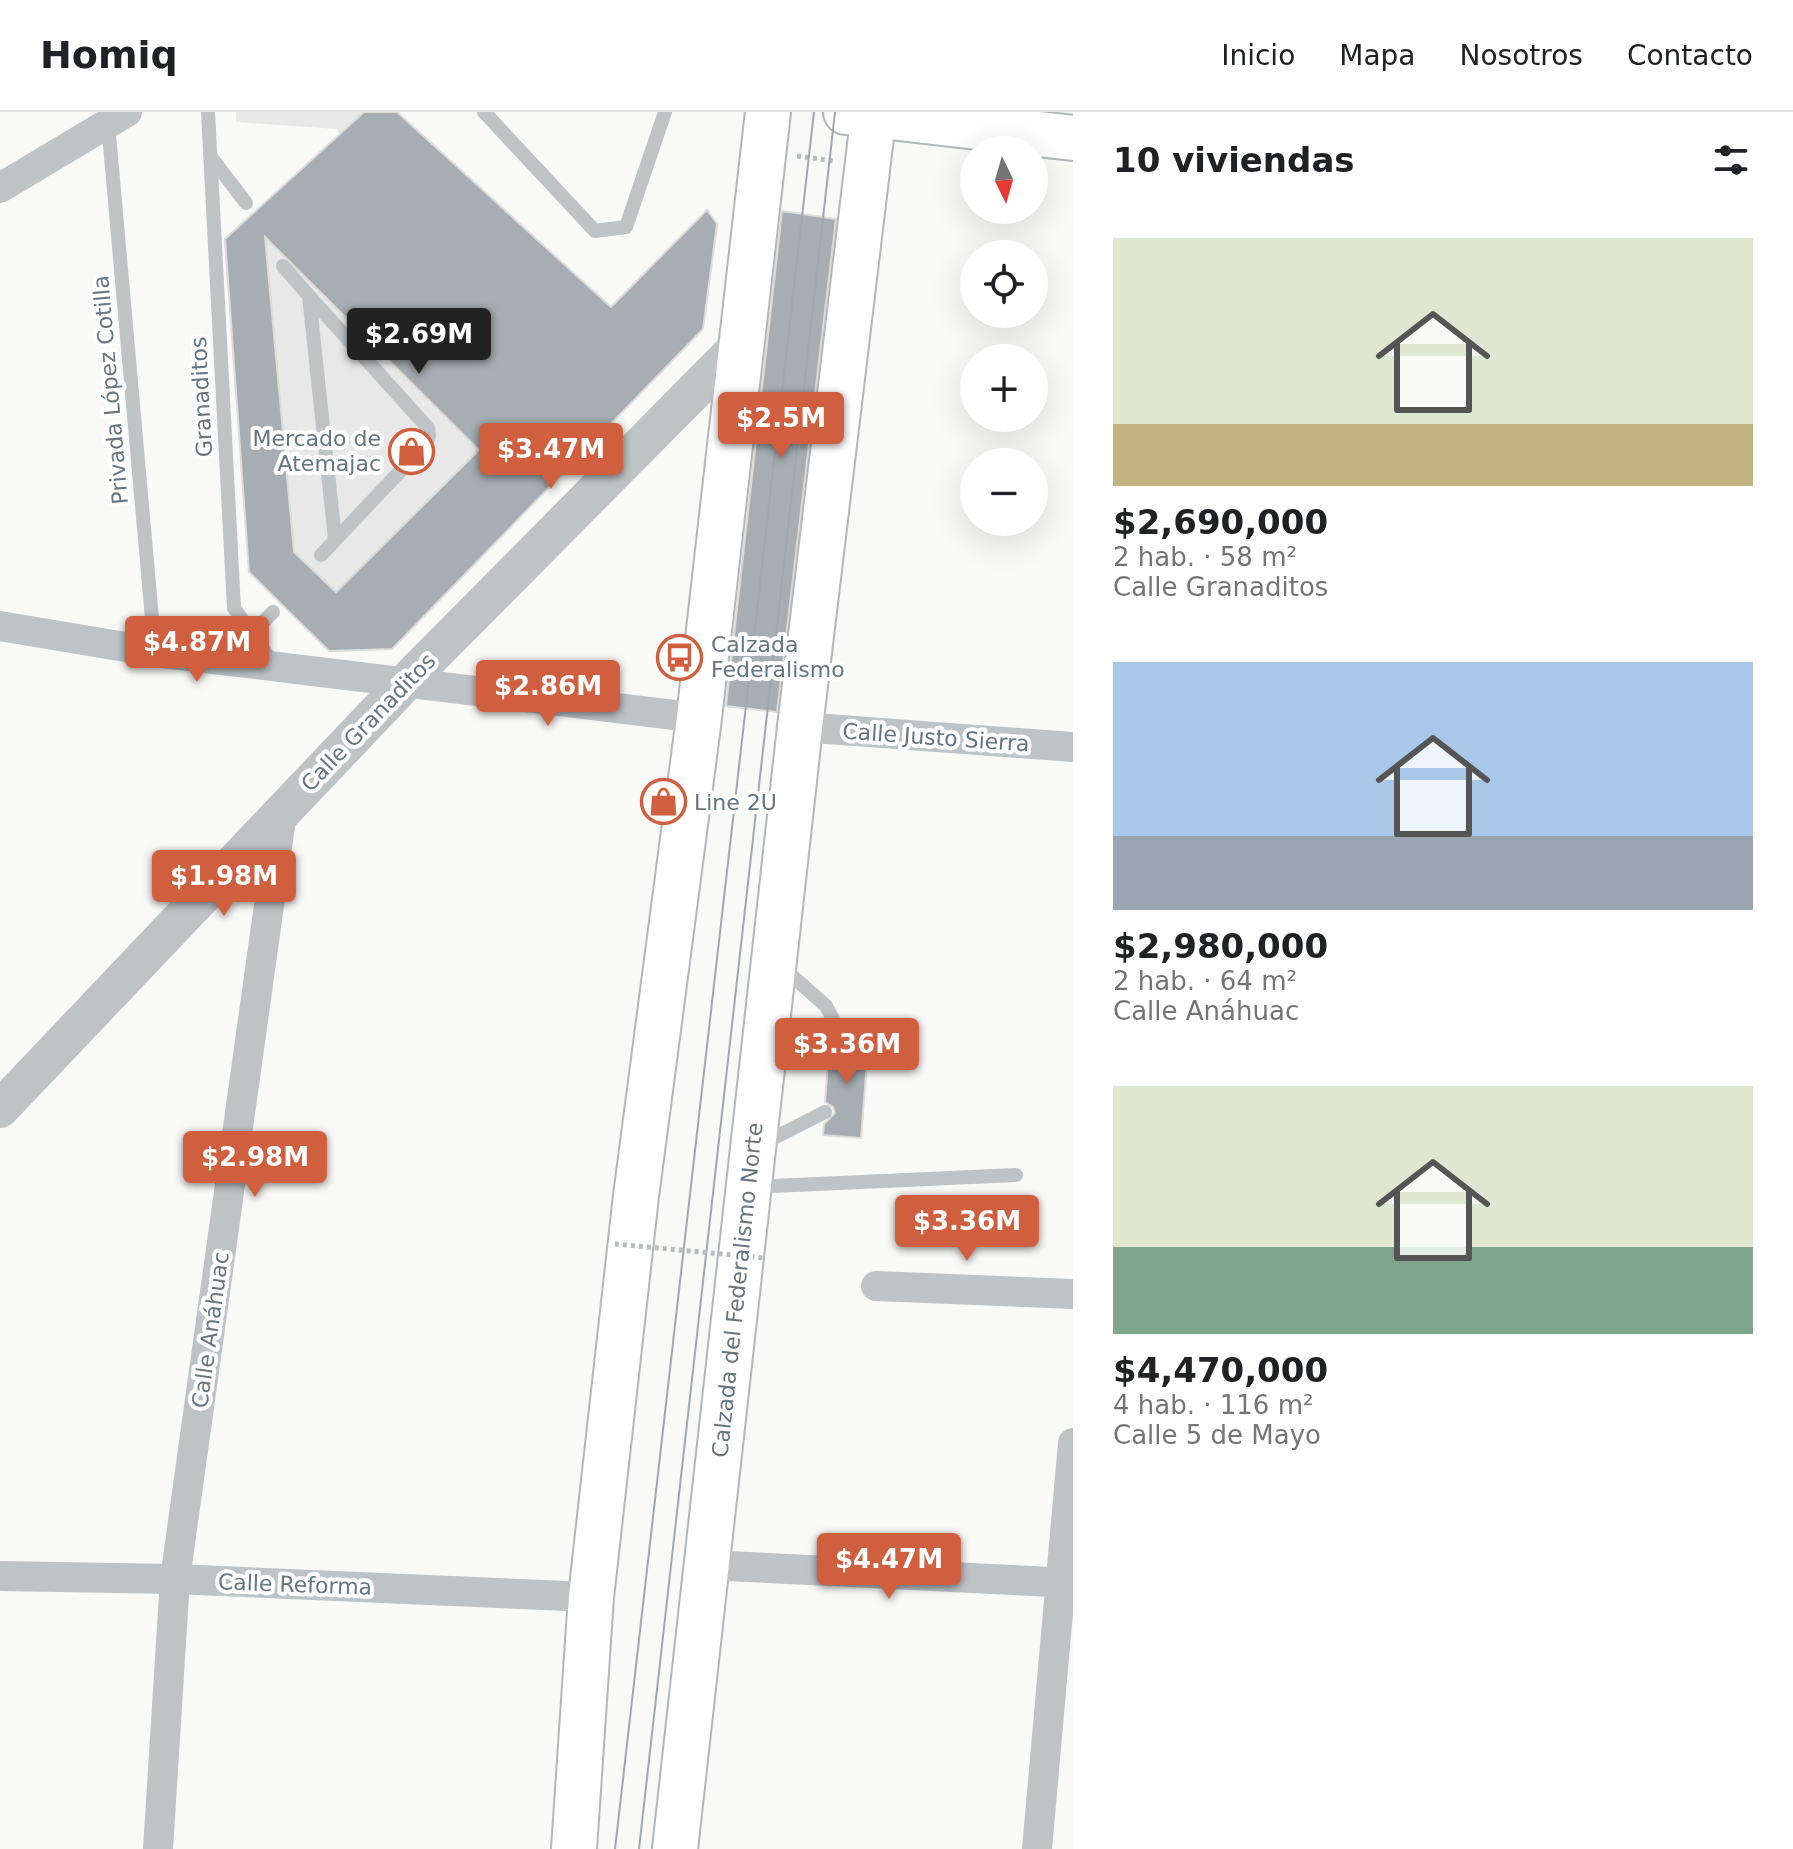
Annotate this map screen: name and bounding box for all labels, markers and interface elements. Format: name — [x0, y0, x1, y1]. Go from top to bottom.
text: Homiq — [40, 33, 178, 77]
text: Inicio — [1221, 39, 1295, 72]
text: Mapa — [1339, 39, 1416, 72]
text: Nosotros — [1460, 39, 1583, 72]
text: Contacto — [1627, 39, 1753, 72]
north arrow — [960, 136, 1048, 224]
map controls — [960, 136, 1048, 536]
icon: filters — [1709, 138, 1753, 182]
text: 10 viviendas — [1113, 140, 1355, 180]
button: locate — [960, 240, 1048, 328]
street label: Privada López Cotilla — [88, 274, 133, 505]
icon: home — [1361, 290, 1505, 434]
pin: $2.69M — [354, 308, 484, 376]
text: $2.69M — [365, 319, 473, 349]
street label: Granaditos — [186, 336, 217, 458]
button: + — [960, 344, 1048, 432]
pin: $2.5M — [725, 392, 837, 460]
text: $2.5M — [736, 403, 826, 433]
pin: $3.47M — [486, 423, 616, 491]
place label: Mercado de Atemajac — [252, 426, 381, 476]
shop icon: Mercado de Atemajac — [388, 427, 436, 475]
text: $3.47M — [497, 434, 605, 464]
button: − — [960, 448, 1048, 536]
text: $2,690,000 — [1113, 502, 1328, 542]
text: 2 hab. · 58 m² — [1113, 542, 1297, 572]
text: Calle Granaditos — [1113, 572, 1328, 602]
pin: $4.87M — [132, 616, 262, 684]
text: $4.87M — [143, 627, 251, 657]
place label: Calzada Federalismo — [711, 632, 845, 682]
bus stop icon: Calzada Federalismo — [656, 633, 704, 681]
street label: Calle Granaditos — [296, 648, 441, 797]
pin: $2.86M — [483, 660, 613, 728]
text: $2.86M — [494, 671, 602, 701]
icon: home — [1361, 714, 1505, 858]
street label: Calle Justo Sierra — [842, 718, 1030, 757]
shop icon: Line 2U — [639, 778, 687, 826]
place label: Line 2U — [694, 790, 777, 815]
pin: $1.98M — [159, 850, 289, 918]
text: $1.98M — [170, 861, 278, 891]
text: $2,980,000 — [1113, 926, 1328, 966]
text: 2 hab. · 64 m² — [1113, 966, 1297, 996]
text: Calle Anáhuac — [1113, 996, 1299, 1026]
pin: $3.36M — [782, 1018, 912, 1086]
text: $3.36M — [793, 1029, 901, 1059]
street label: Calzada del Federalismo Norte — [707, 1121, 768, 1459]
pin: $2.98M — [190, 1131, 320, 1199]
icon: home — [1361, 1138, 1505, 1282]
text: $2.98M — [201, 1142, 309, 1172]
pin: $3.36M — [902, 1195, 1032, 1263]
text: $3.36M — [913, 1206, 1021, 1236]
street label: Calle Anáhuac — [187, 1250, 234, 1410]
text: $4,470,000 — [1113, 1350, 1328, 1390]
text: 4 hab. · 116 m² — [1113, 1390, 1313, 1420]
text: Calle 5 de Mayo — [1113, 1420, 1321, 1450]
pin: $4.47M — [824, 1533, 954, 1601]
text: $4.47M — [835, 1544, 943, 1574]
street label: Calle Reforma — [217, 1569, 372, 1600]

